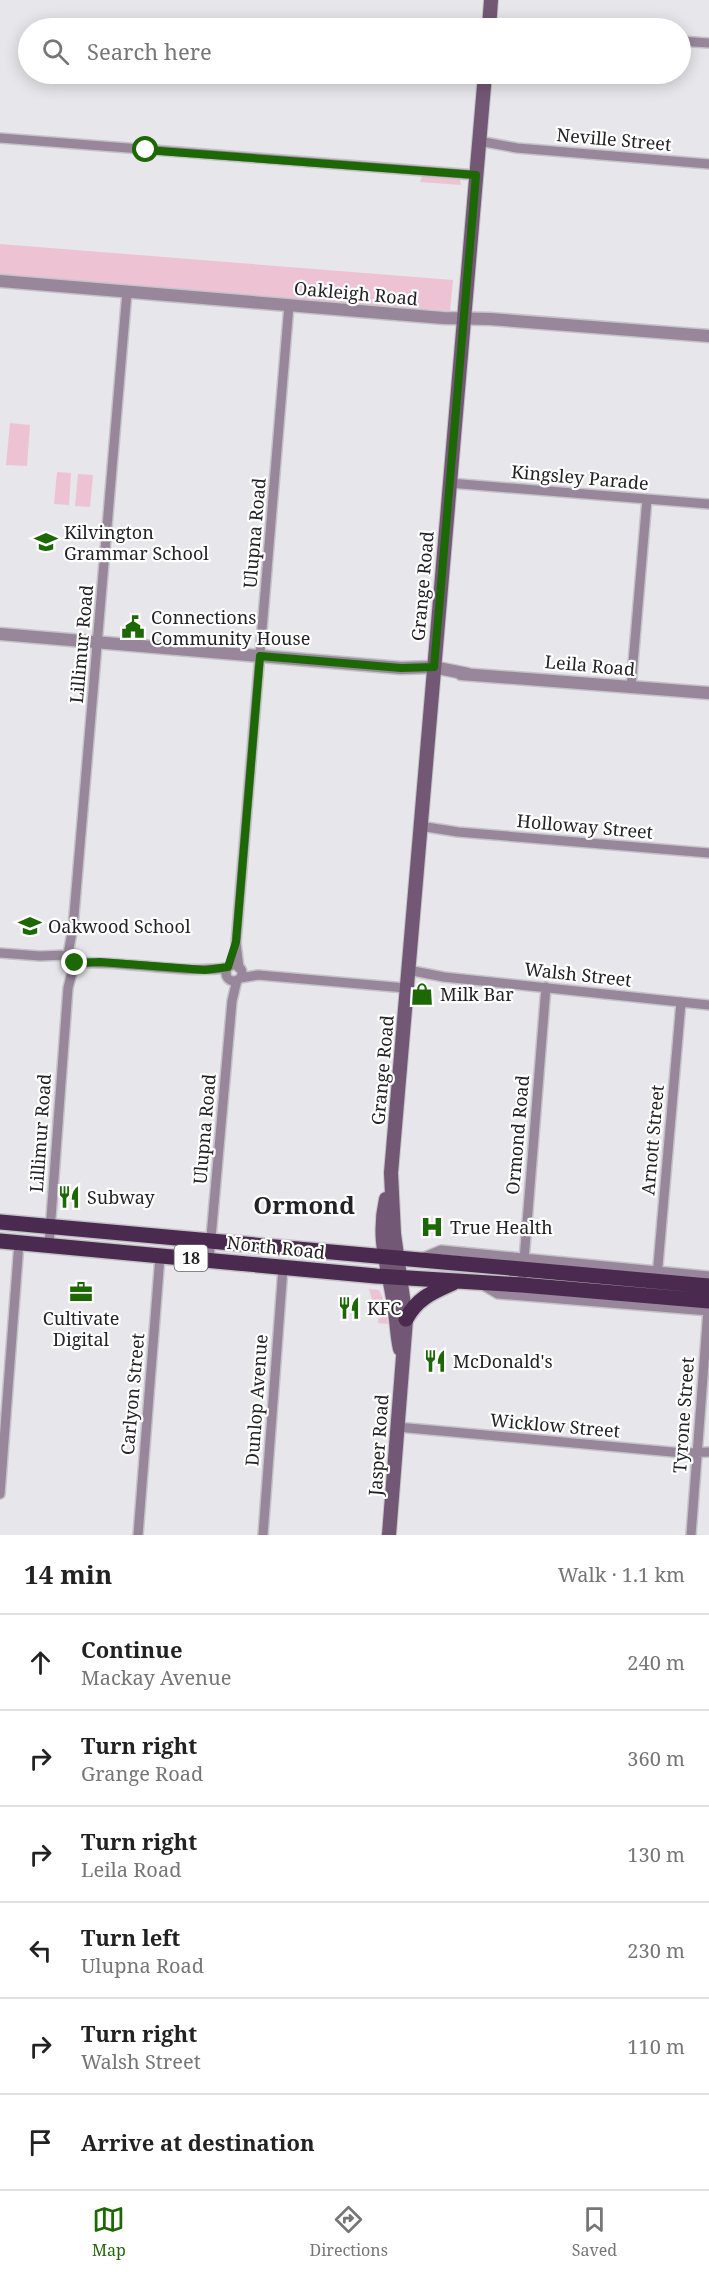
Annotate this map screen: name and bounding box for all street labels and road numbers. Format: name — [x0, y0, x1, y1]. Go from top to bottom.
street label: Neville Street — [556, 122, 672, 156]
street label: Oakleigh Road — [293, 276, 419, 310]
street label: Kingsley Parade — [510, 459, 650, 495]
street label: Ulupna Road — [237, 477, 271, 589]
street label: Grange Road — [405, 530, 439, 642]
street label: Lillimur Road — [64, 584, 98, 704]
street label: Leila Road — [544, 649, 636, 681]
street label: Holloway Street — [516, 808, 654, 844]
street label: Walsh Street — [523, 956, 633, 992]
street label: Grange Road — [365, 1014, 399, 1126]
street label: Lillimur Road — [24, 1073, 56, 1193]
street label: Ulupna Road — [187, 1073, 221, 1185]
street label: Ormond Road — [500, 1074, 534, 1196]
street label: Arnott Street — [635, 1084, 669, 1196]
street label: North Road — [226, 1230, 326, 1264]
road number: 18 — [174, 1245, 207, 1271]
street label: Carlyon Street — [115, 1332, 149, 1456]
street label: Dunlop Avenue — [239, 1333, 273, 1467]
street label: Tyrone Street — [667, 1356, 699, 1474]
street label: Jasper Road — [362, 1393, 394, 1498]
street label: Wicklow Street — [489, 1407, 621, 1443]

